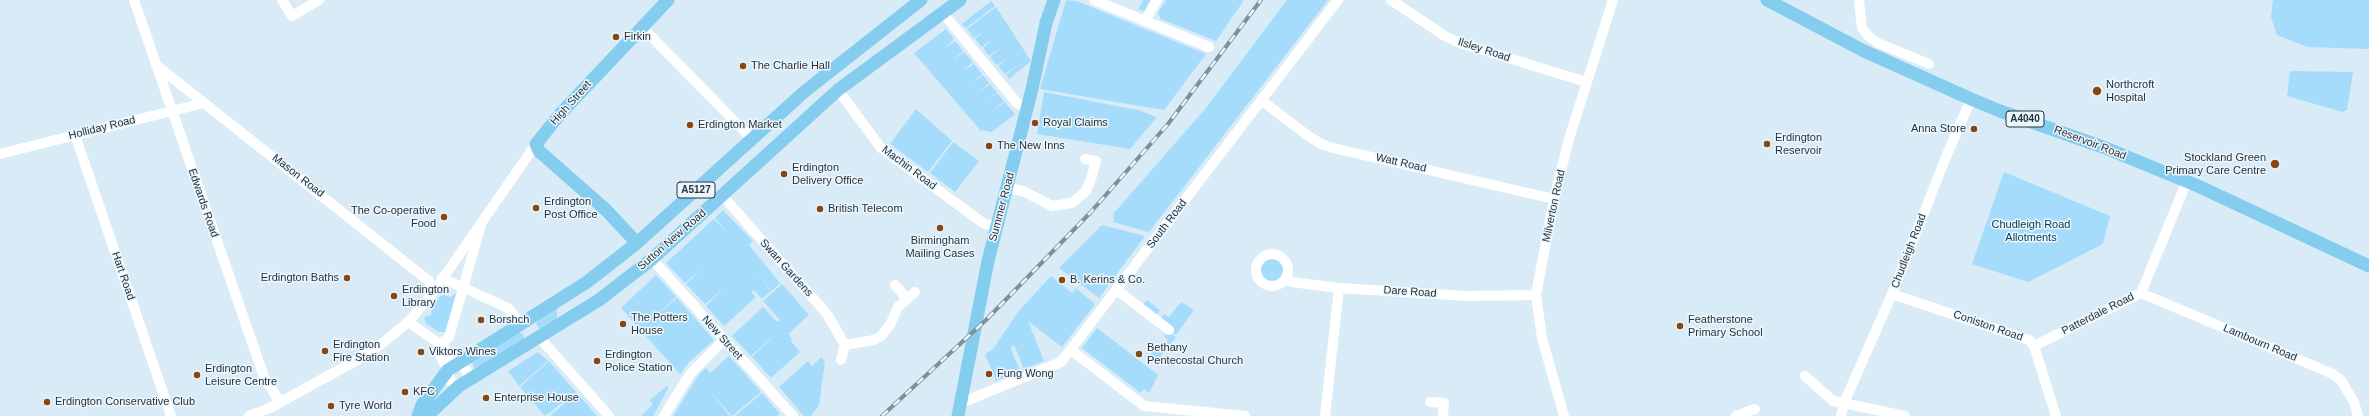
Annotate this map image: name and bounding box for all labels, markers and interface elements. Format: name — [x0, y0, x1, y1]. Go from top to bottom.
place label: Firkin — [624, 30, 651, 44]
marker: Firkin — [611, 32, 621, 42]
street label: Ilsley Road — [1456, 35, 1512, 65]
place label: The Charlie Hall — [751, 59, 830, 73]
marker: The Charlie Hall — [738, 61, 748, 71]
street label: High Street — [548, 78, 594, 128]
place label: Northcroft Hospital — [2106, 78, 2154, 104]
marker: Northcroft Hospital — [2091, 85, 2103, 97]
road number: A4040 — [2006, 111, 2044, 127]
street label: Holliday Road — [67, 113, 137, 143]
place label: Royal Claims — [1043, 116, 1108, 130]
place label: Erdington Market — [698, 118, 782, 132]
marker: Royal Claims — [1030, 118, 1040, 128]
marker: Erdington Market — [685, 120, 695, 130]
place label: Anna Store — [1911, 122, 1966, 136]
street label: Reservoir Road — [2052, 123, 2128, 163]
marker: Anna Store — [1969, 124, 1979, 134]
place label: Erdington Reservoir — [1775, 131, 1822, 157]
place label: The New Inns — [997, 139, 1065, 153]
marker: Erdington Reservoir — [1762, 139, 1772, 149]
marker: The New Inns — [984, 141, 994, 151]
street label: Machin Road — [879, 143, 939, 193]
street label: Watt Road — [1374, 151, 1428, 175]
place label: Stockland Green Primary Care Centre — [2165, 151, 2266, 177]
street label: Mason Road — [269, 152, 327, 200]
marker: Stockland Green Primary Care Centre — [2269, 158, 2281, 170]
place label: Erdington Delivery Office — [792, 161, 863, 187]
street label: Edwards Road — [185, 167, 221, 239]
street label: Milverton Road — [1540, 168, 1568, 244]
marker: Erdington Delivery Office — [779, 169, 789, 179]
street label: Summer Road — [986, 171, 1018, 243]
road number: A5127 — [677, 182, 715, 198]
place label: Erdington Post Office — [544, 195, 598, 221]
street label: South Road — [1144, 197, 1190, 251]
place label: British Telecom — [828, 202, 903, 216]
marker: Erdington Post Office — [531, 203, 541, 213]
place label: The Co-operative Food — [351, 204, 436, 230]
marker: British Telecom — [815, 204, 825, 214]
street label: Sutton New Road — [635, 207, 709, 273]
marker: The Co-operative Food — [439, 212, 449, 222]
street label: Chudleigh Road — [1889, 212, 1929, 290]
park label: Chudleigh Road Allotments — [1992, 218, 2070, 244]
marker: Birmingham Mailing Cases — [935, 223, 945, 233]
place label: Birmingham Mailing Cases — [905, 234, 975, 260]
street label: Swan Gardens — [757, 237, 815, 299]
street label: Hart Road — [109, 250, 137, 302]
place label: Erdington Baths — [261, 271, 339, 285]
marker: Erdington Baths — [342, 273, 352, 283]
place label: B. Kerins & Co. — [1070, 273, 1145, 287]
marker: B. Kerins & Co. — [1057, 275, 1067, 285]
place label: Erdington Library — [402, 283, 449, 309]
street label: Dare Road — [1383, 284, 1437, 300]
street label: Patterdale Road — [2060, 290, 2136, 338]
marker: Erdington Library — [389, 291, 399, 301]
street label: Coniston Road — [1951, 308, 2025, 344]
place label: The Potters House — [631, 311, 688, 337]
place label: Borshch — [489, 313, 529, 327]
street label: New Street — [699, 313, 745, 363]
place label: Featherstone Primary School — [1688, 313, 1763, 339]
marker: Borshch — [476, 315, 486, 325]
marker: The Potters House — [618, 319, 628, 329]
marker: Featherstone Primary School — [1675, 321, 1685, 331]
street label: Lambourn Road — [2221, 322, 2299, 364]
place label: Erdington Fire Station — [333, 338, 389, 364]
place label: Bethany Pentecostal Church — [1147, 341, 1243, 367]
place label: Viktors Wines — [429, 345, 496, 359]
marker: Erdington Fire Station — [320, 346, 330, 356]
marker: Viktors Wines — [416, 347, 426, 357]
place label: Erdington Police Station — [605, 348, 672, 374]
marker: Bethany Pentecostal Church — [1134, 349, 1144, 359]
marker: Erdington Police Station — [592, 356, 602, 366]
place label: Erdington Leisure Centre — [205, 362, 277, 388]
place label: Fung Wong — [997, 367, 1054, 381]
marker: Fung Wong — [984, 369, 994, 379]
marker: Erdington Leisure Centre — [192, 370, 202, 380]
place label: KFC — [413, 385, 435, 399]
marker: KFC — [400, 387, 410, 397]
place label: Enterprise House — [494, 391, 579, 405]
marker: Enterprise House — [481, 393, 491, 403]
place label: Erdington Conservative Club — [55, 395, 195, 409]
marker: Erdington Conservative Club — [42, 397, 52, 407]
place label: Tyre World — [339, 399, 392, 413]
marker: Tyre World — [326, 401, 336, 411]

